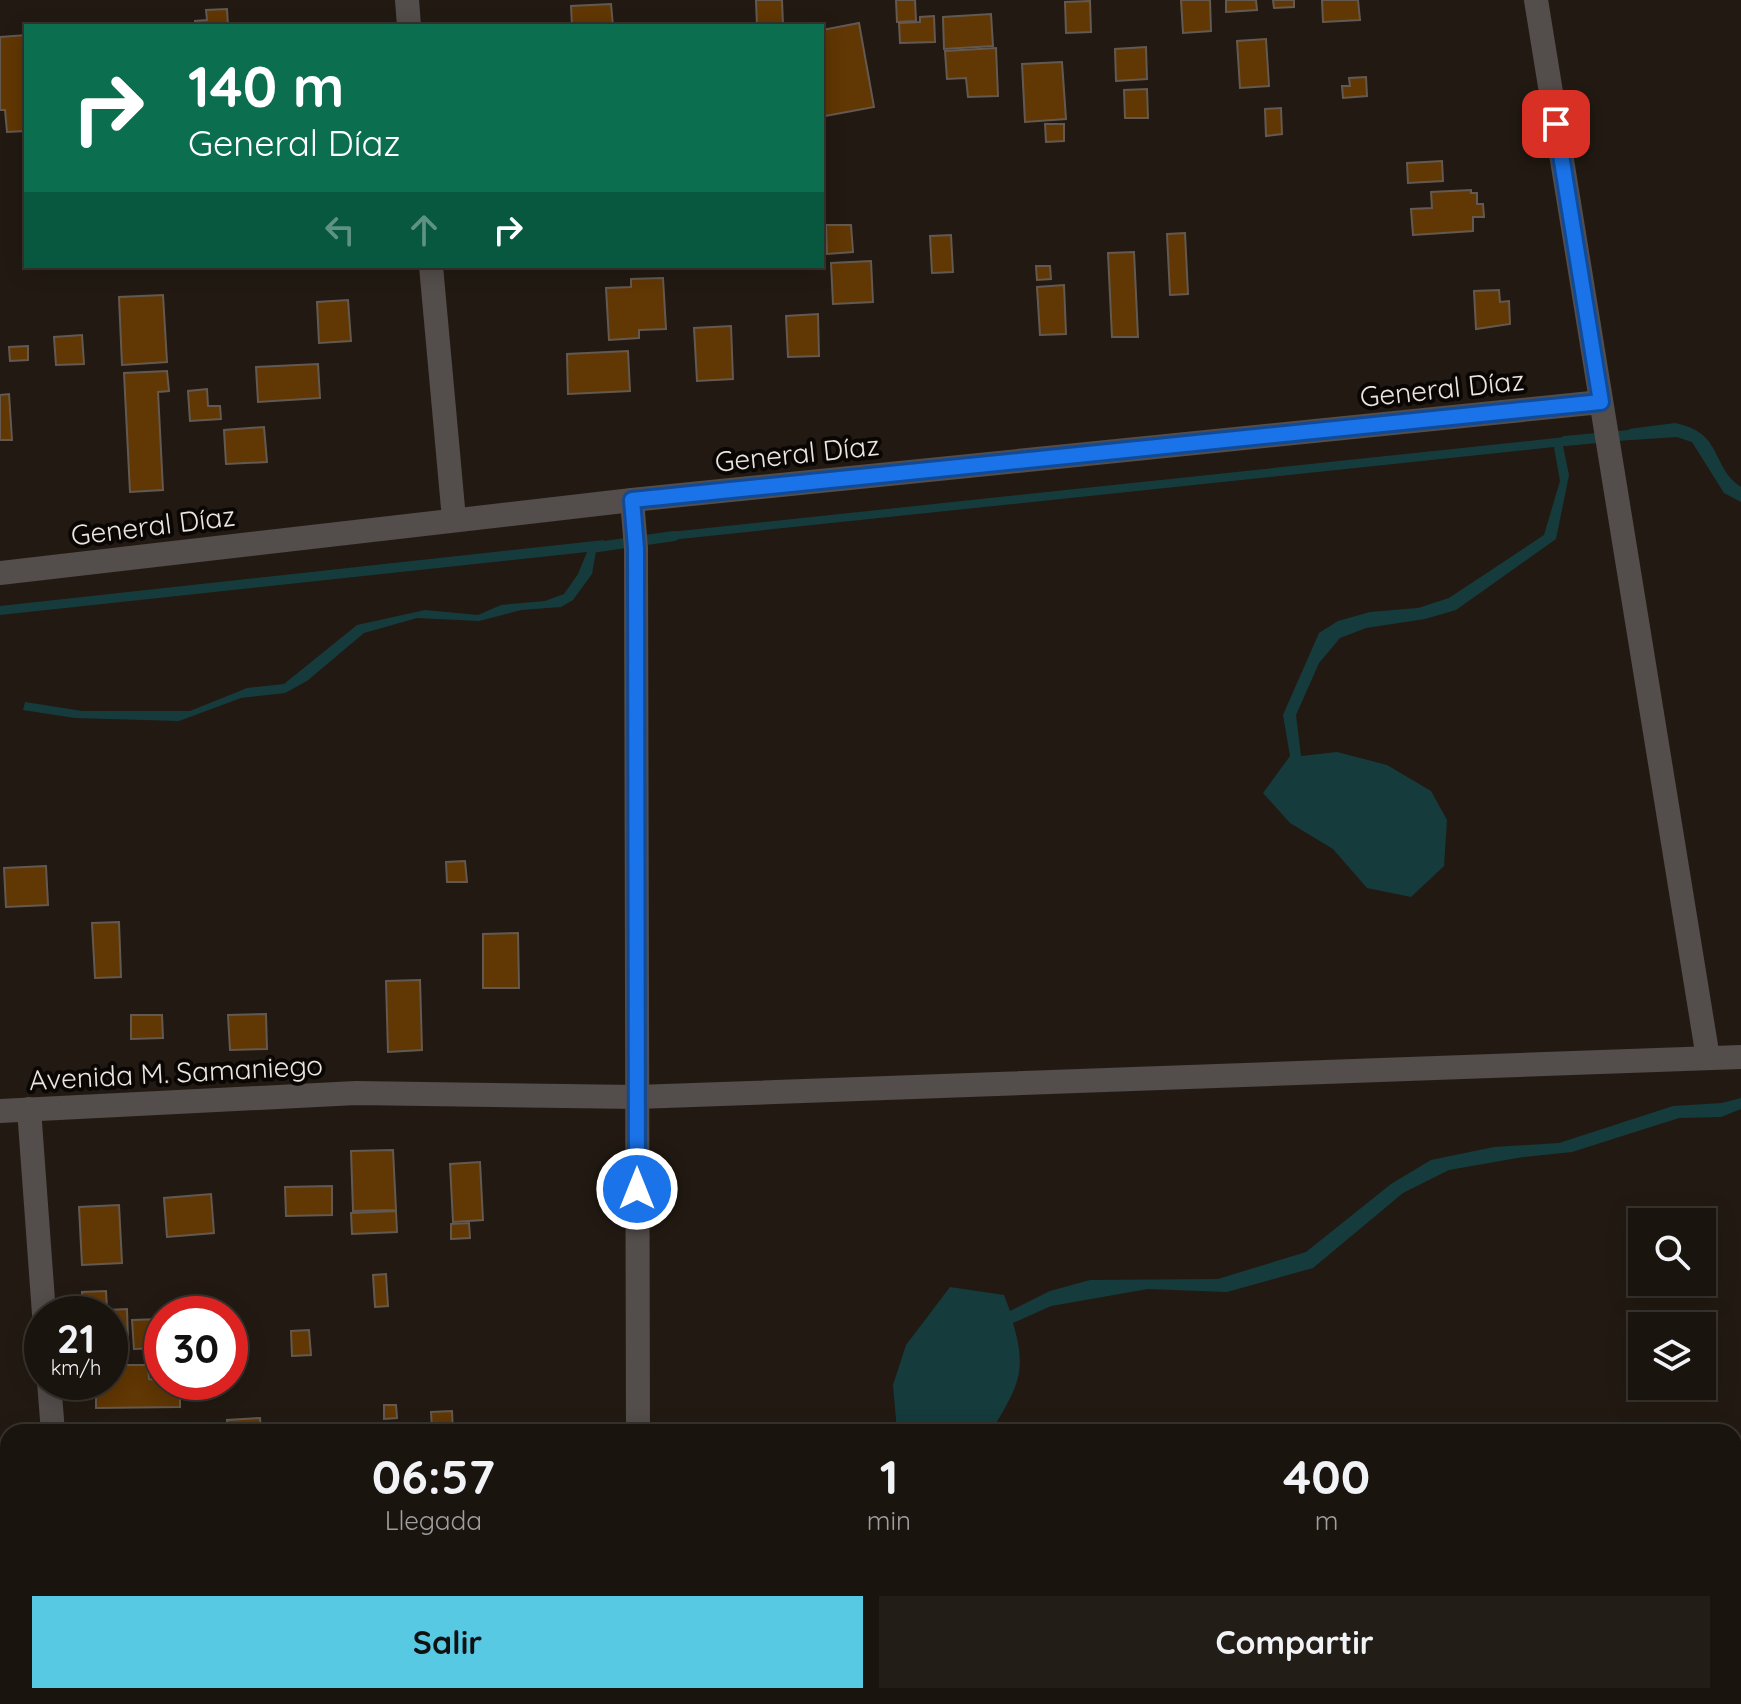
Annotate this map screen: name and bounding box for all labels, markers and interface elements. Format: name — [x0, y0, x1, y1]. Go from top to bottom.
text: 140 m — [188, 51, 344, 121]
icon: right — [56, 56, 160, 160]
pin — [1522, 90, 1590, 158]
icon: arrive — [1534, 102, 1578, 146]
text: General Díaz — [188, 120, 401, 165]
icon: left — [318, 208, 362, 252]
icon: ahead — [402, 208, 446, 252]
icon: right — [486, 208, 530, 252]
street label: General Díaz — [1358, 362, 1526, 414]
street label: General Díaz — [713, 427, 881, 479]
street label: General Díaz — [69, 498, 237, 552]
street label: Avenida M. Samaniego — [28, 1047, 324, 1097]
position arrow — [595, 1147, 679, 1231]
map controls — [1628, 1208, 1716, 1400]
button: search — [1628, 1208, 1716, 1296]
speed limit sign: 30 — [144, 1296, 248, 1400]
button: layers — [1628, 1312, 1716, 1400]
text: 21 — [57, 1313, 95, 1363]
text: km/h — [51, 1355, 101, 1380]
text: 06:57 — [372, 1446, 495, 1506]
text: 1 — [880, 1446, 898, 1506]
text: 400 — [1283, 1446, 1370, 1506]
text: Llegada — [385, 1504, 482, 1537]
text: min — [867, 1504, 911, 1537]
text: m — [1315, 1504, 1338, 1537]
button: Salir — [32, 1596, 863, 1688]
button: Compartir — [879, 1596, 1710, 1688]

